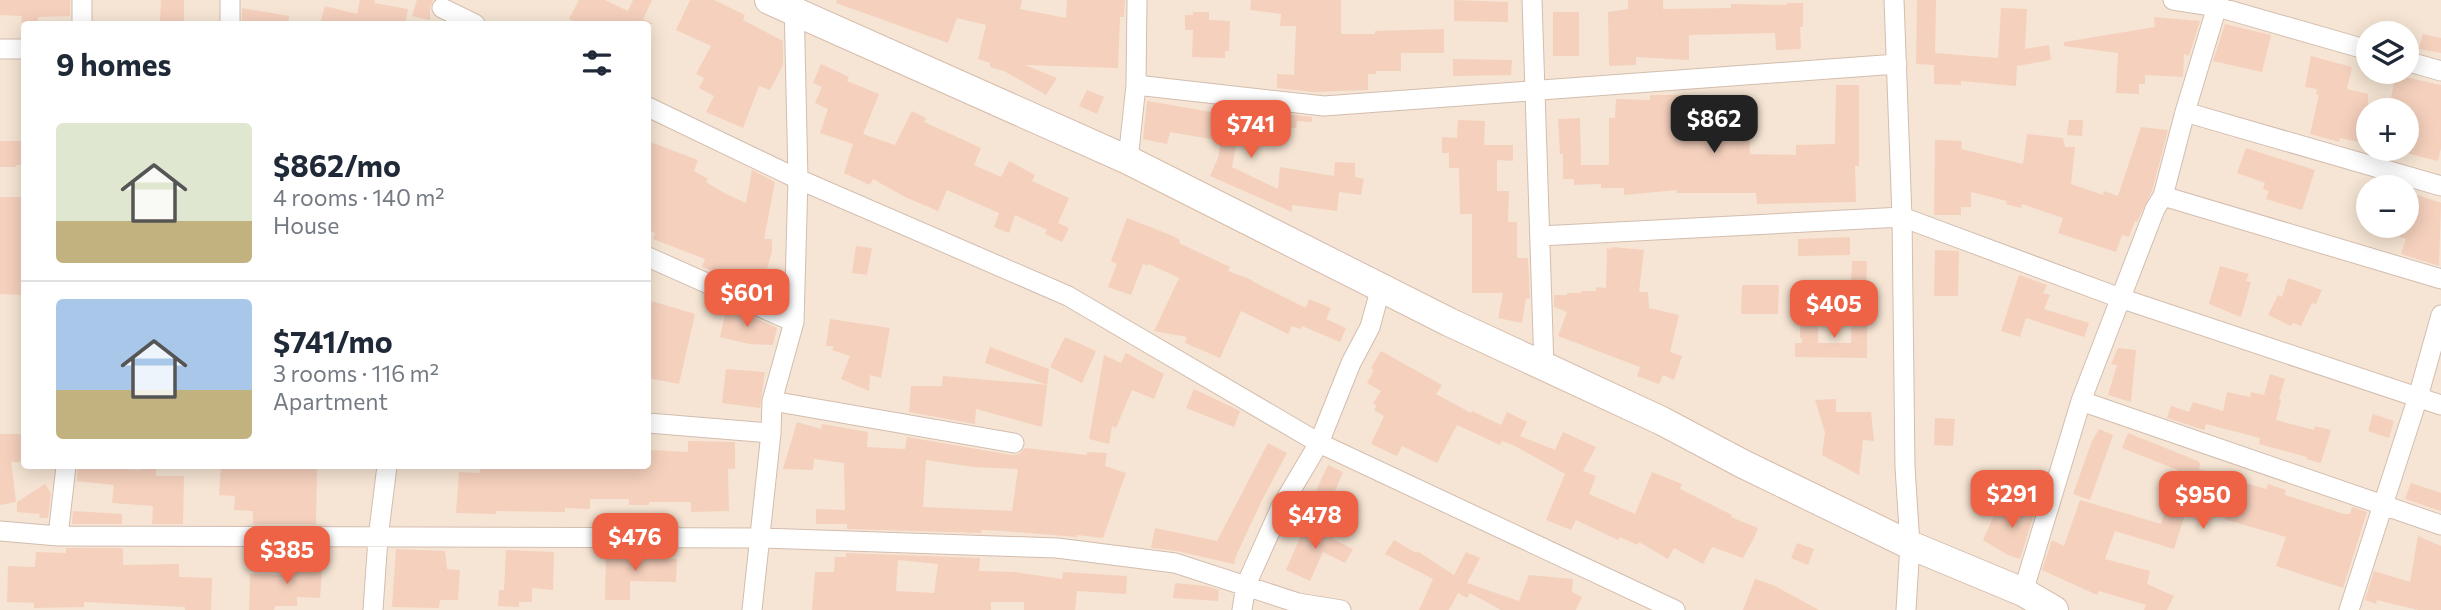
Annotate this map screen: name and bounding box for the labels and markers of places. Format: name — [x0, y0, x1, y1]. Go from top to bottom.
pin: $862 — [1673, 96, 1755, 155]
pin: $741 — [1210, 100, 1292, 160]
pin: $601 — [706, 270, 788, 329]
pin: $405 — [1793, 280, 1875, 340]
pin: $291 — [1971, 470, 2053, 530]
pin: $950 — [2162, 472, 2244, 531]
pin: $478 — [1274, 491, 1356, 551]
pin: $476 — [594, 514, 676, 573]
pin: $385 — [246, 526, 328, 586]

